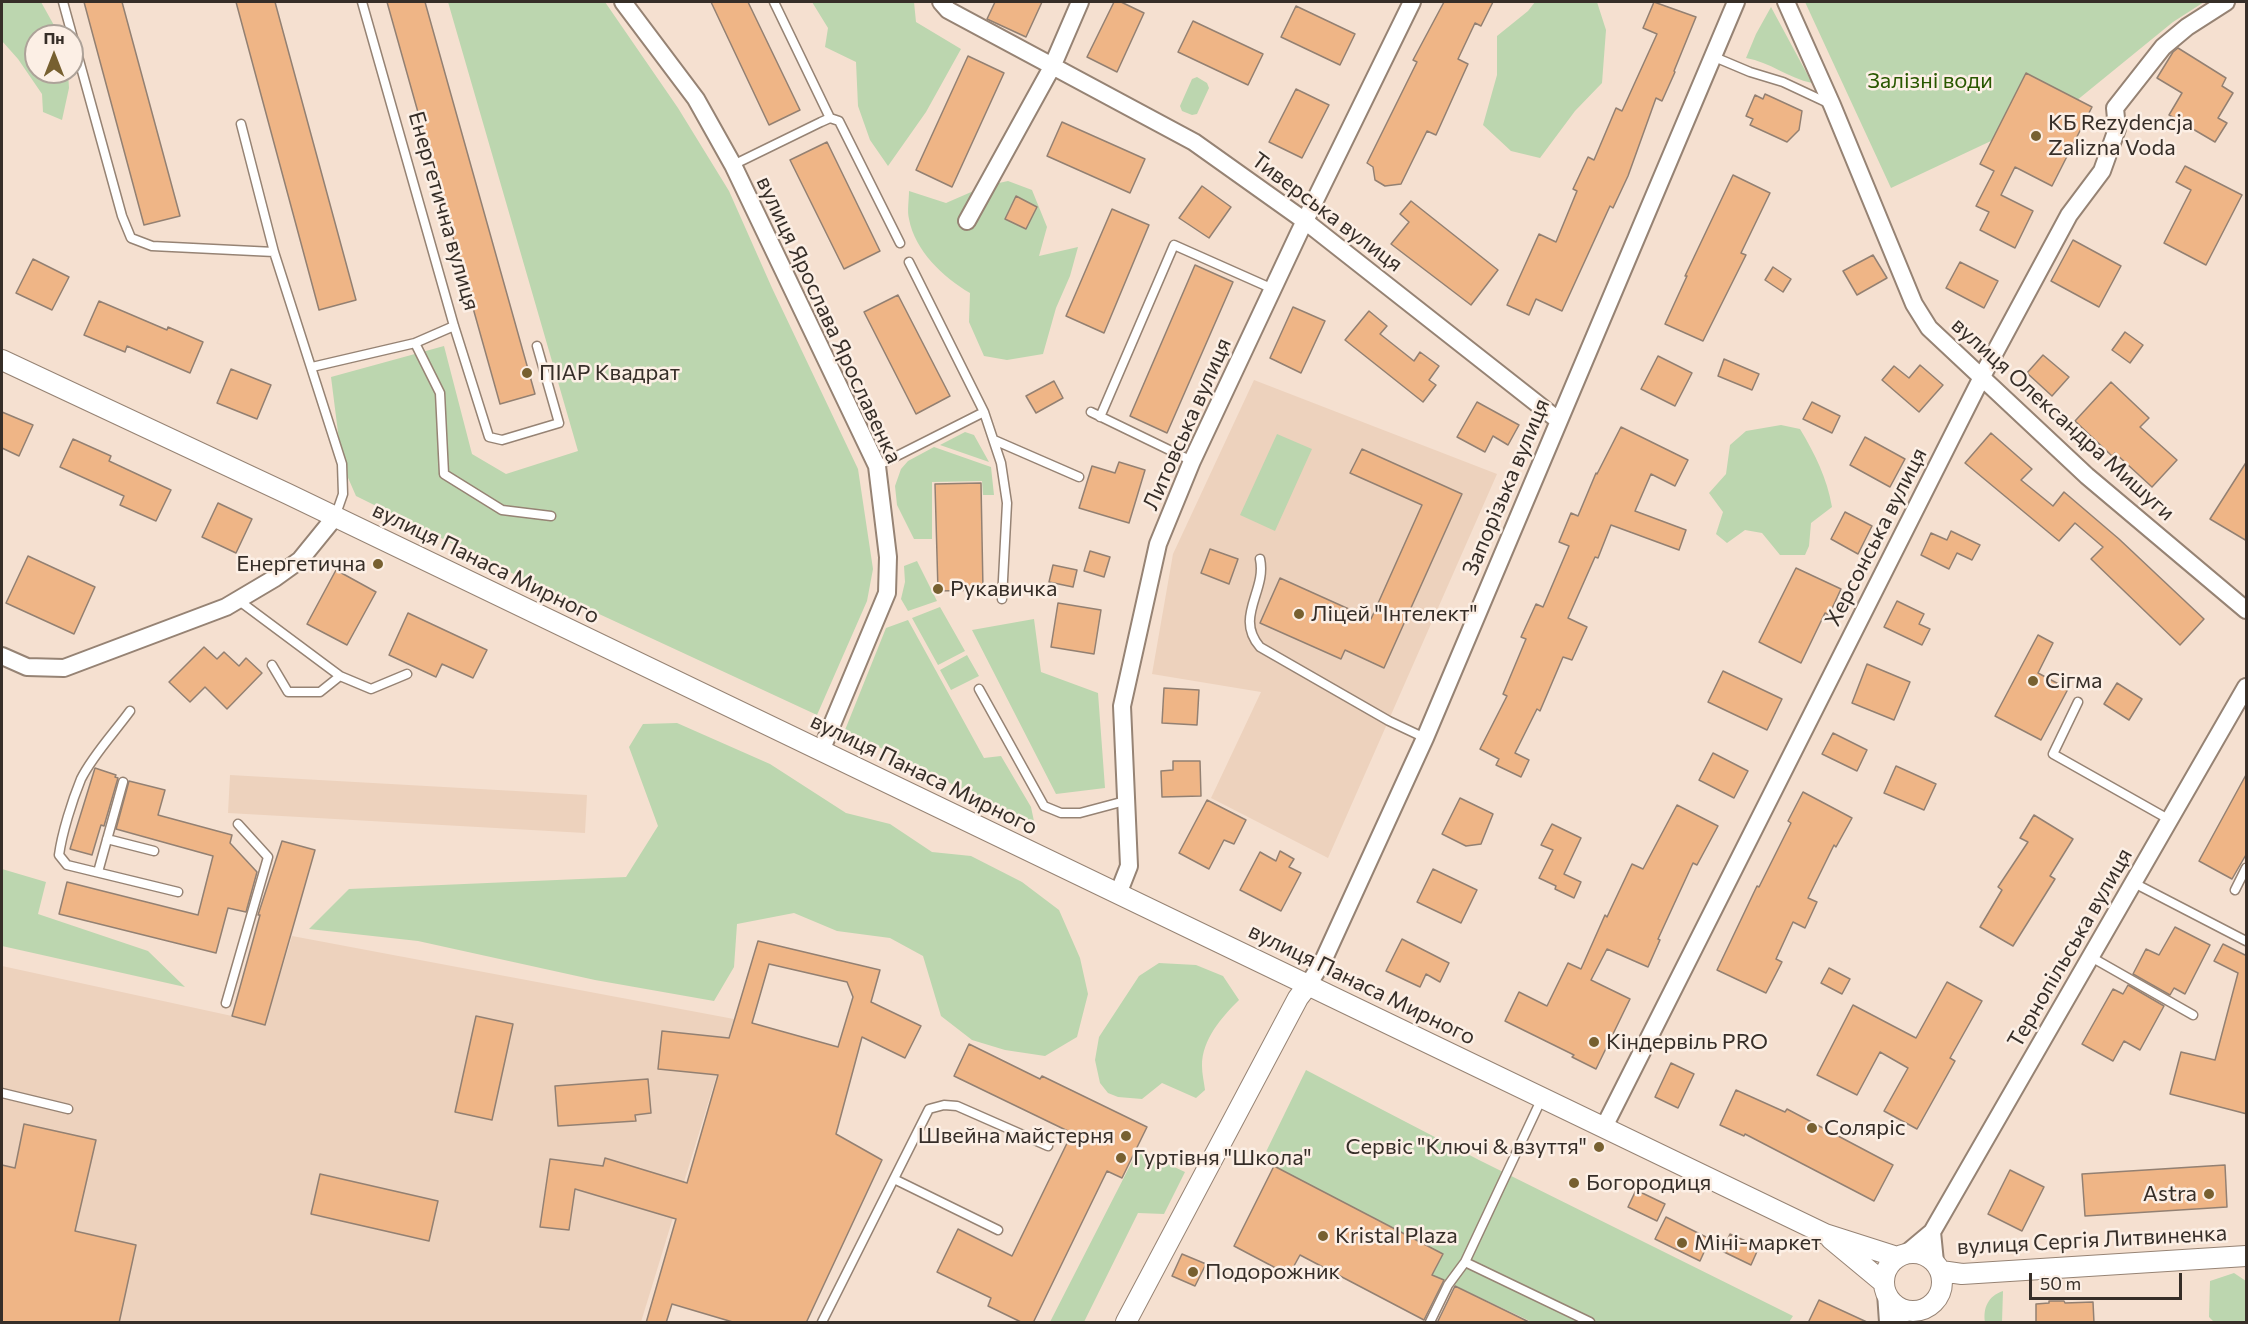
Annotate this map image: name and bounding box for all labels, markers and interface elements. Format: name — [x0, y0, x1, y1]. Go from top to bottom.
north arrow — [24, 24, 84, 84]
text: Пн — [43, 28, 65, 47]
park label: Залізні води — [1867, 68, 1993, 94]
street label: Енергетична вулиця — [403, 108, 485, 314]
place label: КБ Rezydencja Zalizna Voda — [2048, 110, 2193, 162]
marker: КБ Rezydencja Zalizna Voda — [2029, 129, 2043, 143]
street label: Тиверська вулиця — [1246, 147, 1408, 277]
street label: вулиця Ярослава Ярославенка — [751, 172, 907, 468]
street label: вулиця Олександра Мишуги — [1946, 312, 2180, 526]
street label: Литовська вулиця — [1137, 334, 1237, 514]
place label: ПІАР Квадрат — [539, 360, 680, 386]
marker: ПІАР Квадрат — [520, 366, 534, 380]
street label: Запорізька вулиця — [1457, 395, 1555, 579]
street label: Херсонська вулиця — [1820, 443, 1932, 631]
street label: вулиця Панаса Мирного — [368, 497, 604, 629]
place label: Енергетична — [236, 551, 366, 577]
marker: Енергетична — [371, 557, 385, 571]
place label: Рукавичка — [950, 576, 1058, 602]
marker: Рукавичка — [931, 582, 945, 596]
place label: Ліцей "Інтелект" — [1311, 601, 1478, 627]
marker: Ліцей "Інтелект" — [1292, 607, 1306, 621]
place label: Сігма — [2045, 668, 2102, 694]
marker: Сігма — [2026, 674, 2040, 688]
street label: вулиця Панаса Мирного — [806, 708, 1042, 840]
street label: Тернопільська вулиця — [2002, 843, 2138, 1053]
street label: вулиця Панаса Мирного — [1244, 918, 1480, 1050]
place label: Кіндервіль PRO — [1606, 1029, 1768, 1055]
marker: Кіндервіль PRO — [1587, 1035, 1601, 1049]
place label: Соляріс — [1824, 1115, 1906, 1141]
marker: Соляріс — [1805, 1121, 1819, 1135]
place label: Швейна майстерня — [918, 1123, 1114, 1149]
marker: Швейна майстерня — [1119, 1129, 1133, 1143]
place label: Сервіс "Ключі & взуття" — [1345, 1134, 1587, 1160]
marker: Сервіс "Ключі & взуття" — [1592, 1140, 1606, 1154]
place label: Гуртівня "Школа" — [1133, 1145, 1312, 1171]
marker: Гуртівня "Школа" — [1114, 1151, 1128, 1165]
place label: Богородиця — [1586, 1170, 1711, 1196]
marker: Богородиця — [1567, 1176, 1581, 1190]
place label: Astra — [2143, 1181, 2197, 1207]
marker: Astra — [2202, 1187, 2216, 1201]
street label: вулиця Сергія Литвиненка — [1956, 1220, 2228, 1260]
place label: Kristal Plaza — [1335, 1223, 1458, 1249]
marker: Kristal Plaza — [1316, 1229, 1330, 1243]
place label: Міні-маркет — [1694, 1230, 1821, 1256]
marker: Міні-маркет — [1675, 1236, 1689, 1250]
place label: Подорожник — [1205, 1259, 1340, 1285]
scale bar — [2032, 1261, 2185, 1299]
marker: Подорожник — [1186, 1265, 1200, 1279]
text: 50 m — [2040, 1272, 2081, 1294]

